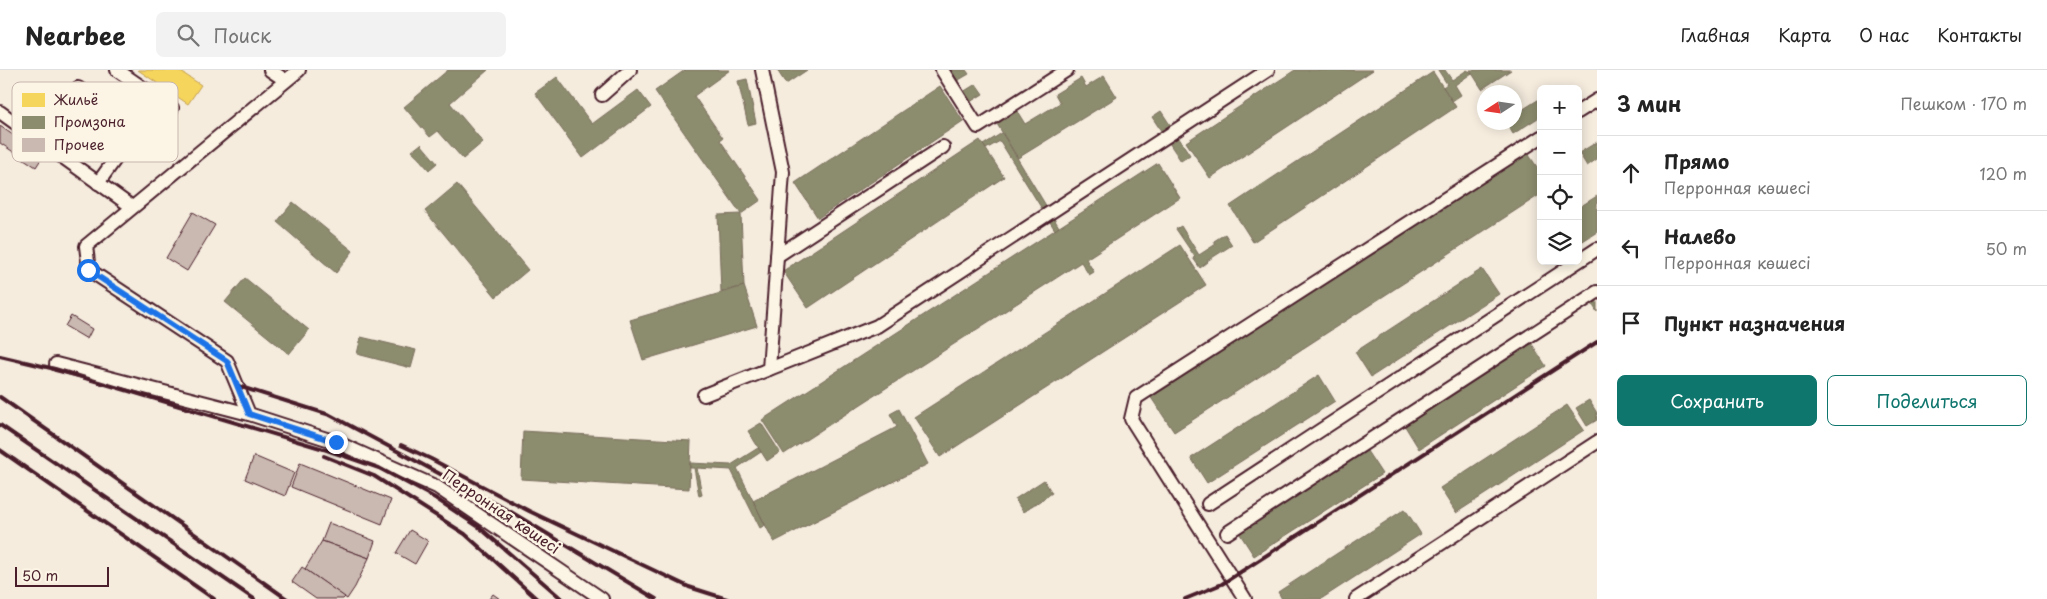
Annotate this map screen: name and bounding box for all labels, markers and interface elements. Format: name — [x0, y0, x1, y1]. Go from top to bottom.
search box — [156, 12, 506, 57]
text: Nearbee — [25, 17, 126, 53]
icon: search — [174, 21, 202, 49]
text: Поиск — [214, 21, 271, 49]
text: Главная — [1681, 21, 1750, 48]
text: Карта — [1778, 21, 1831, 48]
text: О нас — [1859, 21, 1909, 48]
text: Контакты — [1937, 21, 2022, 48]
legend — [12, 82, 178, 162]
north arrow — [1477, 85, 1522, 130]
map controls — [1537, 85, 1582, 265]
button: + — [1537, 85, 1582, 130]
text: 3 мин — [1617, 87, 1681, 119]
text: Жильё — [53, 89, 98, 110]
text: Пешком · 170 m — [1900, 91, 2027, 115]
text: Промзона — [54, 111, 125, 132]
button: − — [1537, 130, 1582, 175]
text: Прочее — [54, 134, 105, 155]
text: Прямо — [1664, 147, 1729, 175]
icon: ahead — [1617, 159, 1645, 187]
text: 120 m — [1980, 161, 2027, 185]
button: locate — [1537, 175, 1582, 220]
text: Перронная көшесі — [1664, 175, 1811, 199]
button: layers — [1537, 220, 1582, 265]
text: Налево — [1664, 222, 1736, 250]
icon: left — [1617, 234, 1645, 262]
text: 50 m — [1986, 236, 2027, 260]
text: Перронная көшесі — [1664, 250, 1811, 274]
route start — [77, 259, 100, 282]
icon: arrive — [1617, 309, 1645, 337]
text: Пункт назначения — [1664, 309, 1845, 337]
button: Сохранить — [1617, 375, 1817, 426]
button: Поделиться — [1827, 375, 2027, 426]
route end — [325, 431, 348, 454]
street label: Перронная көшесі — [438, 463, 565, 559]
scale bar — [15, 564, 109, 587]
text: 50 m — [22, 565, 58, 586]

